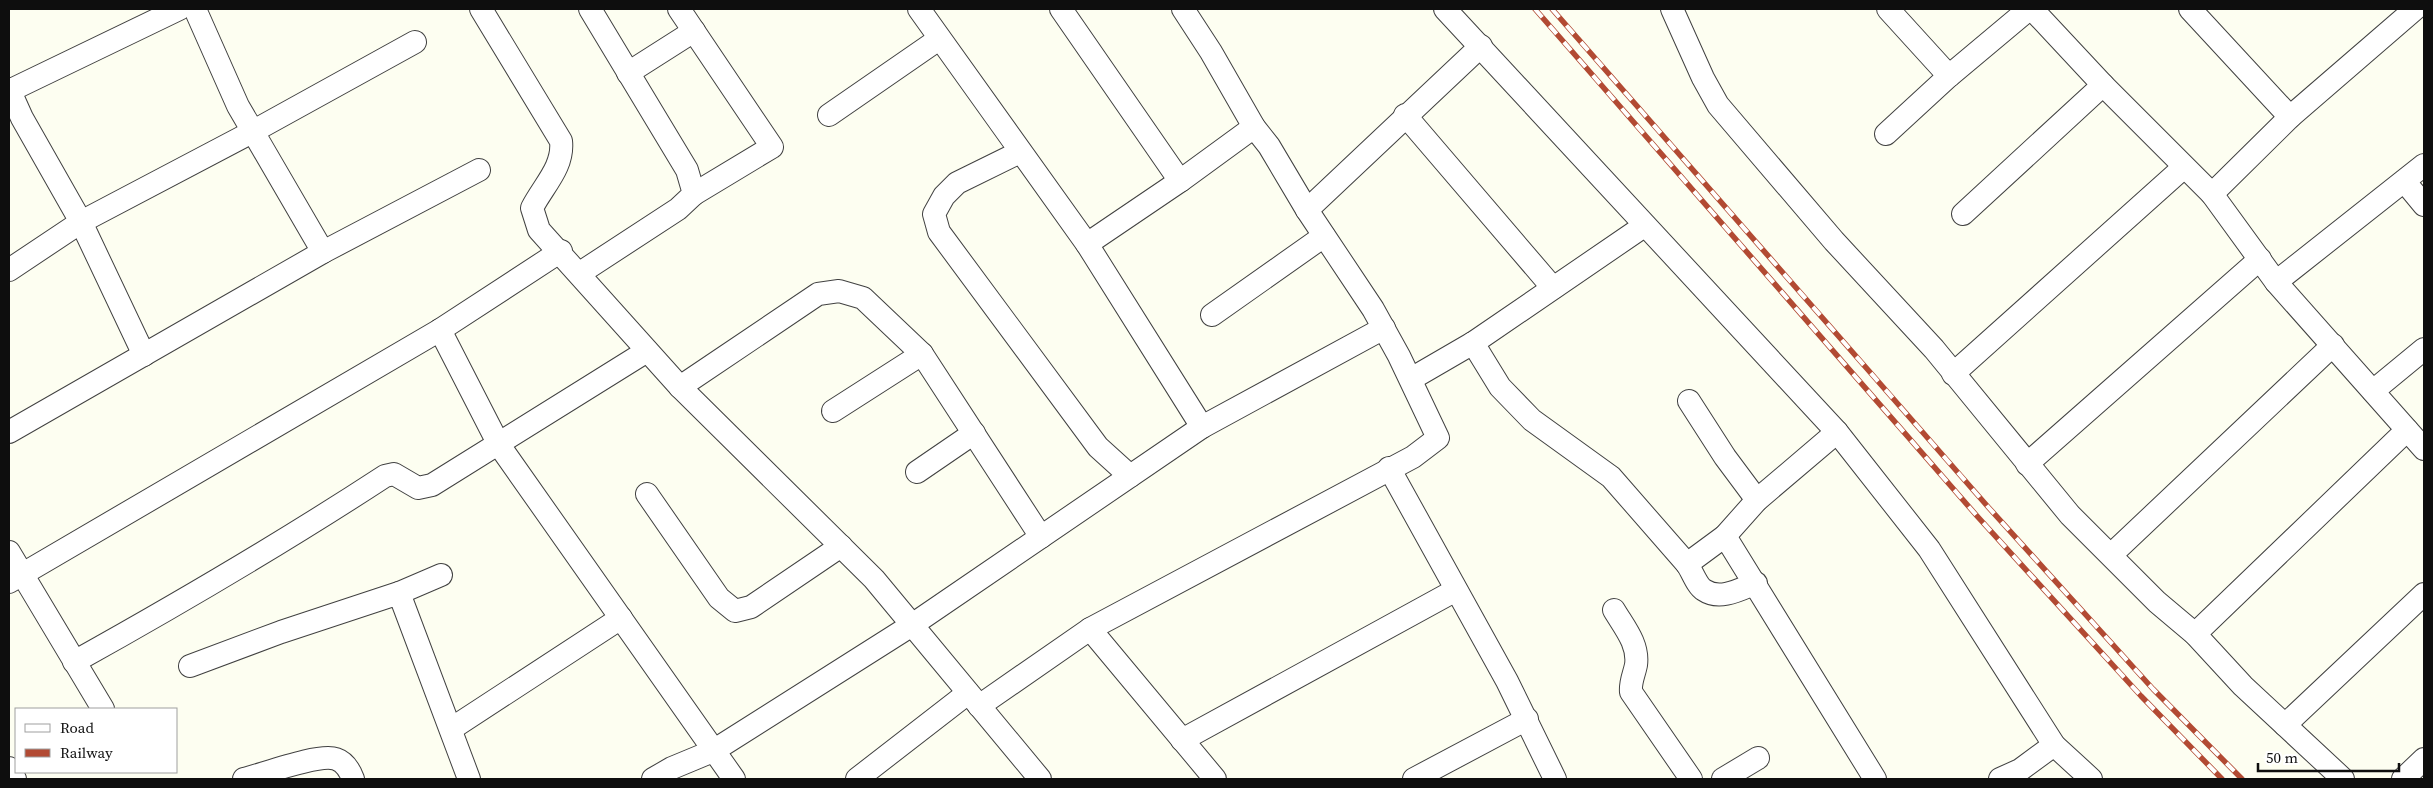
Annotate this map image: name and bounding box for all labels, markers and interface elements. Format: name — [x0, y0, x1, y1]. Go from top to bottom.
legend — [15, 708, 178, 773]
text: Road — [60, 717, 94, 738]
scale bar — [2258, 740, 2399, 772]
text: Railway — [60, 742, 113, 763]
text: 50 m — [2266, 747, 2298, 768]

